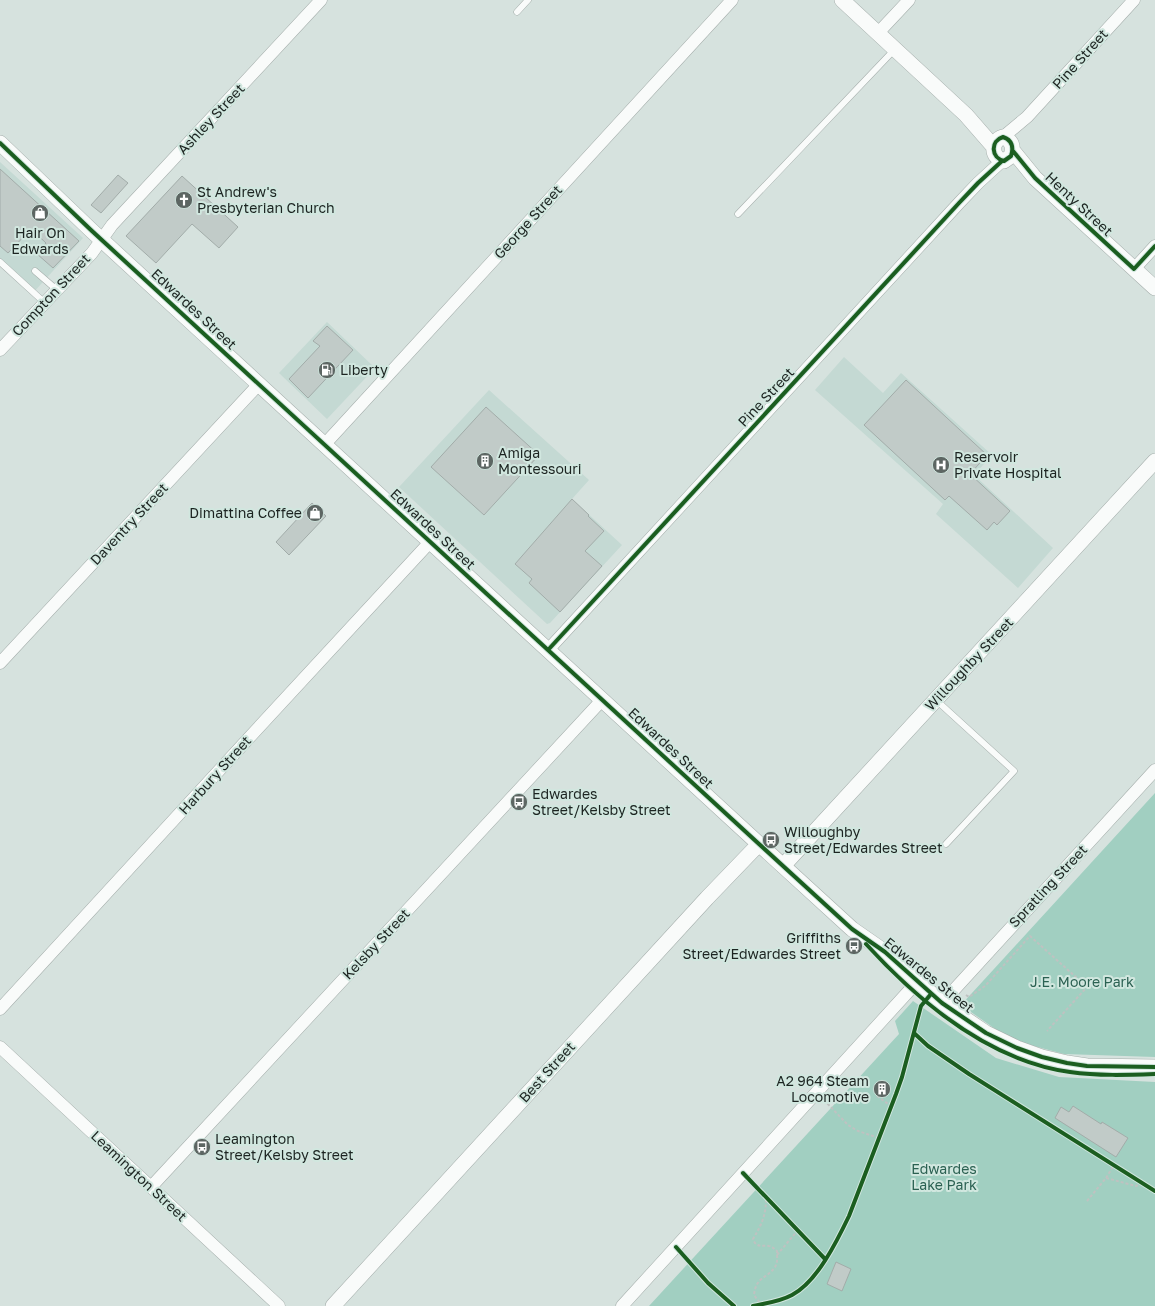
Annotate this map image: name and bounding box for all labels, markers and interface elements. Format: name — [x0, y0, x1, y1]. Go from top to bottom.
street label: Pine Street — [1048, 25, 1111, 92]
street label: Ashley Street — [174, 80, 248, 157]
street label: Henty Street — [1042, 168, 1117, 239]
street label: George Street — [490, 181, 565, 262]
place label: St Andrew's Presbyterian Church — [197, 183, 335, 216]
church icon: St Andrew's Presbyterian Church — [174, 190, 194, 210]
shop icon: Hair On Edwards — [30, 203, 50, 223]
place label: Hair On Edwards — [11, 224, 69, 257]
street label: Compton Street — [8, 250, 93, 339]
street label: Edwardes Street — [148, 265, 241, 352]
fuel station icon: Liberty — [317, 360, 337, 380]
place label: Liberty — [340, 361, 388, 378]
street label: Pine Street — [734, 364, 797, 430]
place label: Amiga Montessouri — [498, 444, 582, 477]
place label: Reservoir Private Hospital — [954, 448, 1062, 481]
building icon: Amiga Montessouri — [475, 451, 495, 471]
hospital icon: Reservoir Private Hospital — [931, 455, 951, 475]
street label: Daventry Street — [86, 479, 171, 568]
street label: Edwardes Street — [387, 485, 480, 572]
shop icon: Dimattina Coffee — [305, 503, 325, 523]
place label: Dimattina Coffee — [189, 504, 302, 521]
street label: Willoughby Street — [921, 614, 1016, 714]
street label: Edwardes Street — [625, 704, 718, 791]
street label: Harbury Street — [175, 732, 254, 817]
place label: Edwardes Street/Kelsby Street — [532, 785, 671, 818]
bus stop icon: Edwardes Street/Kelsby Street — [509, 792, 529, 812]
place label: Willoughby Street/Edwardes Street — [784, 823, 943, 856]
bus stop icon: Willoughby Street/Edwardes Street — [761, 830, 781, 850]
street label: Spratling Street — [1005, 841, 1090, 930]
street label: Kelsby Street — [339, 905, 413, 983]
place label: Griffiths Street/Edwardes Street — [682, 929, 841, 962]
street label: Edwardes Street — [881, 933, 978, 1016]
bus stop icon: Griffiths Street/Edwardes Street — [844, 936, 864, 956]
park label: J.E. Moore Park — [1030, 973, 1134, 990]
street label: Best Street — [515, 1038, 578, 1105]
place label: A2 964 Steam Locomotive — [776, 1072, 869, 1105]
building icon: A2 964 Steam Locomotive — [872, 1079, 892, 1099]
street label: Leamington Street — [88, 1127, 191, 1224]
place label: Leamington Street/Kelsby Street — [215, 1130, 354, 1163]
bus stop icon: Leamington Street/Kelsby Street — [192, 1137, 212, 1157]
park label: Edwardes Lake Park — [911, 1160, 977, 1193]

